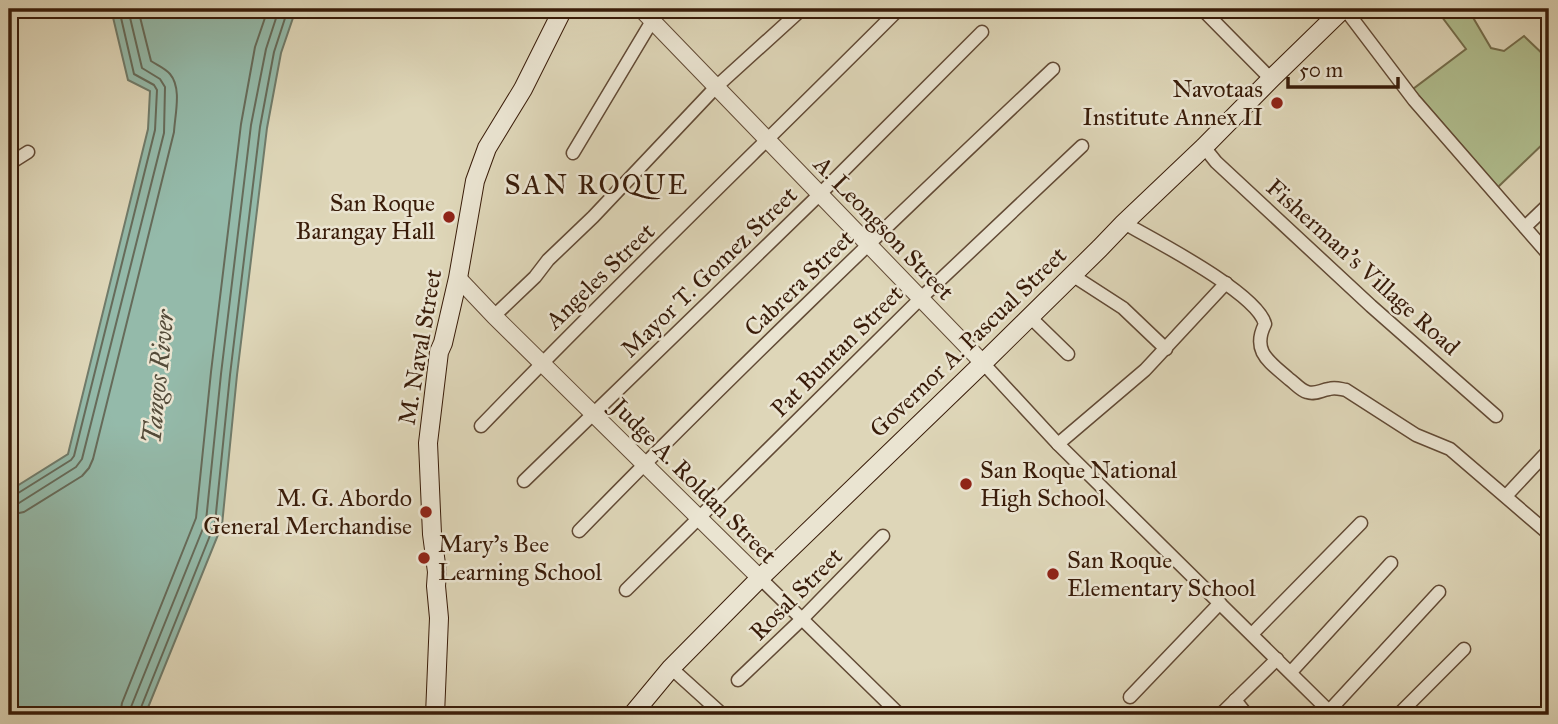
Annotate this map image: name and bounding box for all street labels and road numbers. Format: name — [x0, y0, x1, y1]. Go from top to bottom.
street label: A. Leongson Street — [807, 149, 961, 307]
street label: Fisherman's Village Road — [1260, 172, 1466, 362]
street label: Mayor T. Gomez Street — [615, 180, 804, 364]
street label: Angeles Street — [538, 216, 661, 336]
street label: Cabrera Street — [738, 223, 860, 343]
street label: Governor A. Pascual Street — [863, 240, 1073, 444]
street label: M. Naval Street — [392, 266, 449, 427]
street label: Pat Buntan Street — [765, 278, 910, 423]
street label: Judge A. Roldan Street — [603, 390, 783, 570]
street label: Rosal Street — [743, 541, 849, 647]

